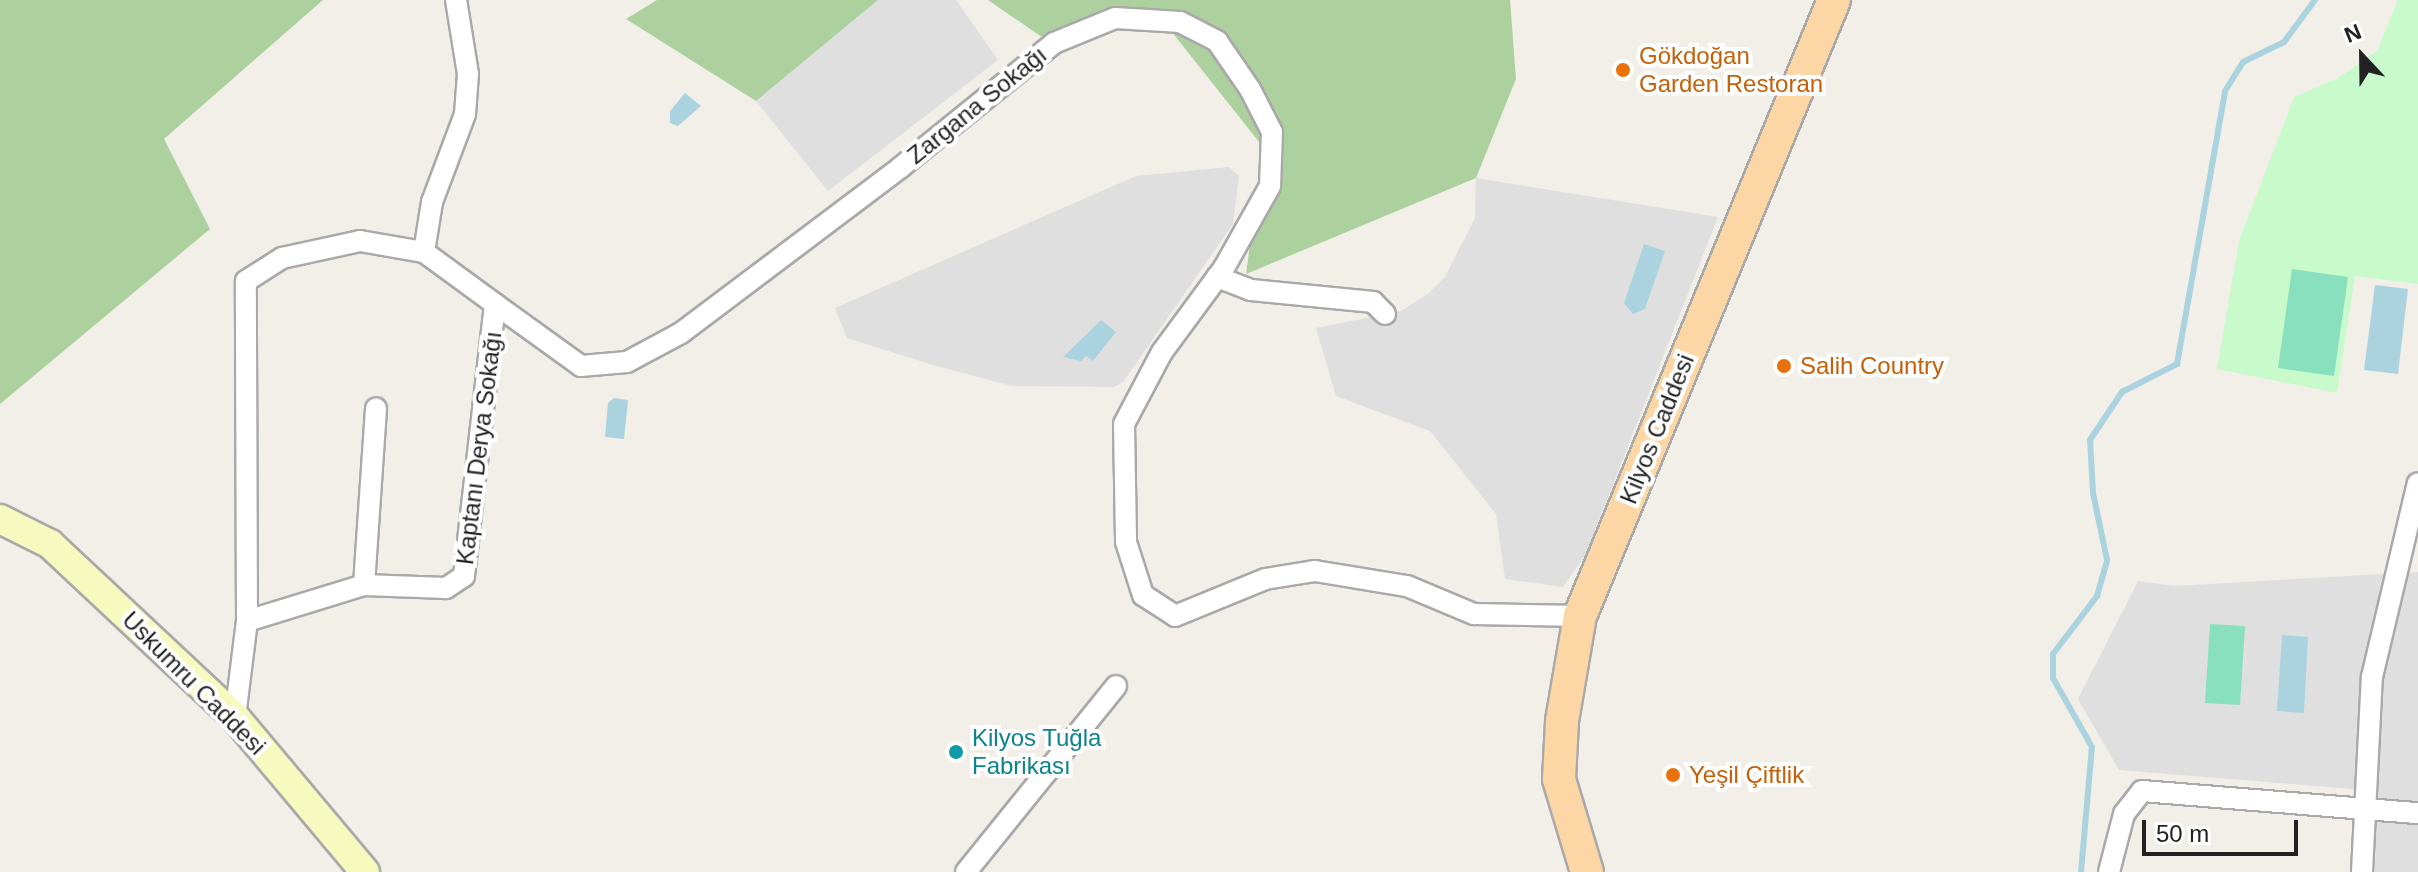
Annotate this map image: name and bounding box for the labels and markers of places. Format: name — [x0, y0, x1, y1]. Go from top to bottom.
place label: Gökdoğan Garden Restoran — [1639, 42, 1823, 98]
marker: Gökdoğan Garden Restoran — [1614, 61, 1632, 79]
place label: Salih Country — [1800, 352, 1944, 380]
marker: Salih Country — [1775, 357, 1793, 375]
place label: Kilyos Tuğla Fabrikası — [972, 724, 1102, 780]
marker: Kilyos Tuğla Fabrikası — [947, 743, 965, 761]
place label: Yeşil Çiftlik — [1689, 761, 1804, 789]
marker: Yeşil Çiftlik — [1664, 766, 1682, 784]

